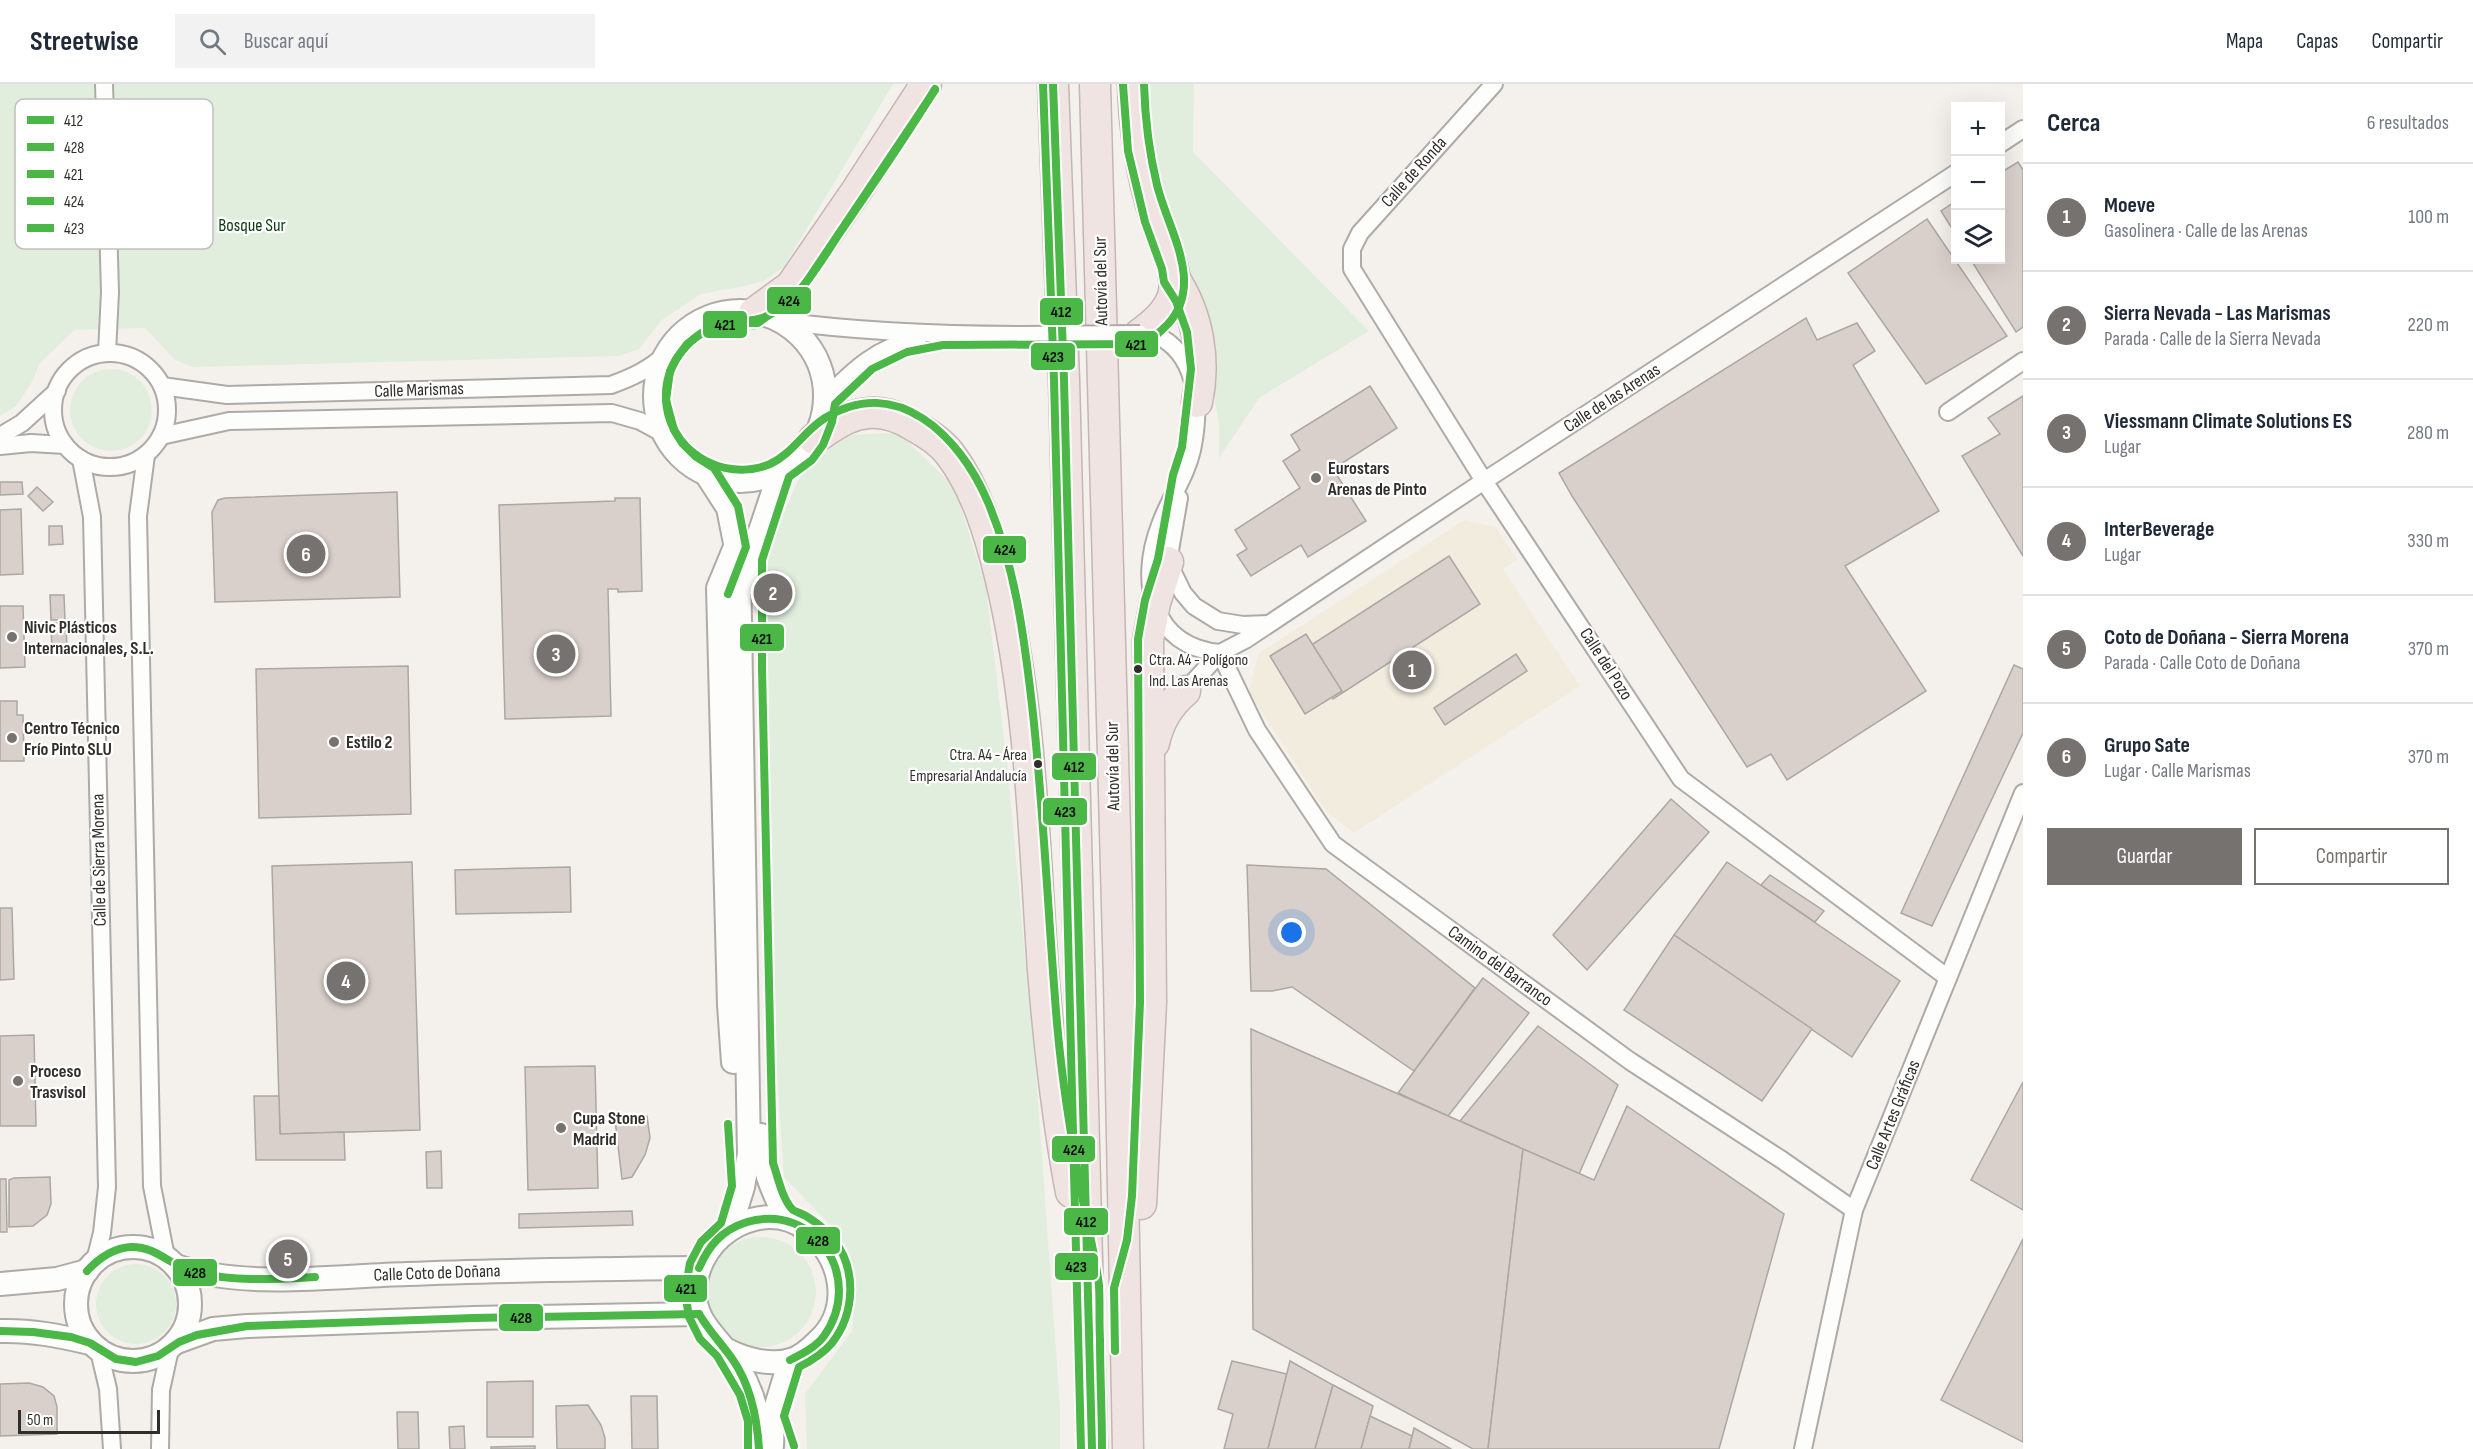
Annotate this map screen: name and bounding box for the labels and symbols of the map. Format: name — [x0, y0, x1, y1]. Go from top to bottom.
legend — [15, 99, 213, 249]
text: 412 — [64, 112, 83, 131]
street label: Calle de Ronda — [1377, 132, 1451, 212]
text: 428 — [64, 139, 84, 158]
text: 421 — [64, 166, 83, 185]
text: 424 — [64, 193, 84, 212]
park label: Bosque Sur — [218, 215, 286, 236]
text: 423 — [64, 220, 84, 239]
street label: Autovía del Sur — [1090, 236, 1112, 327]
line badge: 424 — [766, 286, 812, 315]
text: 424 — [778, 292, 800, 311]
line badge: 412 — [1039, 297, 1084, 326]
text: 412 — [1051, 303, 1071, 322]
line badge: 421 — [702, 310, 748, 339]
text: 421 — [715, 316, 736, 335]
line badge: 421 — [1114, 330, 1159, 358]
text: 421 — [1126, 336, 1147, 355]
line badge: 423 — [1030, 342, 1076, 371]
text: 423 — [1042, 348, 1064, 367]
street label: Calle de las Arenas — [1560, 359, 1664, 437]
street label: Calle Marismas — [374, 378, 464, 402]
place label: Eurostars Arenas de Pinto — [1327, 458, 1427, 500]
marker: Eurostars Arenas de Pinto — [1309, 471, 1323, 485]
pin: 6 — [286, 532, 326, 576]
line badge: 424 — [982, 535, 1027, 564]
text: 424 — [994, 541, 1016, 560]
pin: 2 — [754, 570, 792, 616]
place label: Nivic Plásticos Internacionales, S.L. — [24, 617, 154, 659]
line badge: 421 — [739, 623, 785, 652]
street label: Calle del Pozo — [1575, 624, 1637, 704]
marker: Nivic Plásticos Internacionales, S.L. — [5, 630, 19, 644]
text: 421 — [752, 630, 773, 649]
pin: 3 — [536, 632, 576, 676]
pin: 1 — [1392, 648, 1432, 692]
place label: Ctra. A4 - Polígono Ind. Las Arenas — [1149, 651, 1248, 691]
marker: Ctra. A4 - Polígono Ind. Las Arenas — [1132, 663, 1144, 675]
place label: Centro Técnico Frío Pinto SLU — [24, 718, 120, 760]
street label: Autovía del Sur — [1102, 721, 1124, 812]
marker: Centro Técnico Frío Pinto SLU — [5, 731, 19, 745]
place label: Estilo 2 — [346, 732, 393, 753]
marker: Estilo 2 — [327, 735, 341, 749]
place label: Ctra. A4 - Área Empresarial Andalucía — [910, 746, 1027, 786]
line badge: 412 — [1051, 752, 1097, 781]
marker: Ctra. A4 - Área Empresarial Andalucía — [1032, 758, 1044, 770]
text: 412 — [1064, 758, 1084, 777]
street label: Calle de Sierra Morena — [87, 793, 111, 927]
line badge: 423 — [1042, 797, 1088, 826]
text: 423 — [1054, 803, 1076, 822]
your location — [1277, 918, 1306, 947]
street label: Camino del Barranco — [1444, 921, 1556, 1011]
pin: 4 — [326, 958, 366, 1004]
street label: Calle Artes Gráficas — [1861, 1057, 1925, 1173]
place label: Proceso Trasvisol — [30, 1061, 86, 1103]
marker: Proceso Trasvisol — [11, 1074, 25, 1088]
place label: Cupa Stone Madrid — [573, 1108, 646, 1150]
marker: Cupa Stone Madrid — [554, 1121, 568, 1135]
line badge: 424 — [1051, 1135, 1096, 1163]
text: 424 — [1063, 1141, 1085, 1160]
line badge: 412 — [1063, 1207, 1109, 1236]
text: 412 — [1076, 1213, 1096, 1232]
line badge: 428 — [795, 1226, 841, 1255]
text: 428 — [807, 1232, 829, 1251]
pin: 5 — [268, 1236, 308, 1282]
line badge: 423 — [1054, 1252, 1099, 1281]
line badge: 428 — [172, 1258, 218, 1287]
text: 423 — [1065, 1258, 1087, 1277]
street label: Calle Coto de Doñana — [373, 1260, 501, 1286]
text: 428 — [184, 1264, 206, 1283]
line badge: 421 — [663, 1274, 708, 1303]
text: 421 — [676, 1280, 697, 1299]
line badge: 428 — [498, 1303, 544, 1332]
text: 428 — [510, 1309, 532, 1328]
scale bar — [18, 1407, 160, 1434]

